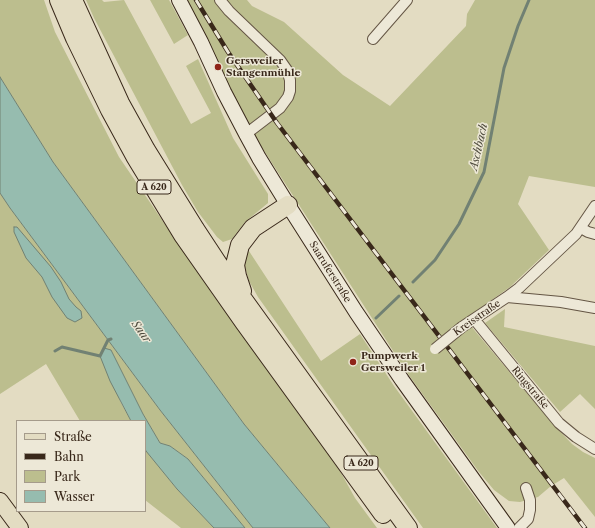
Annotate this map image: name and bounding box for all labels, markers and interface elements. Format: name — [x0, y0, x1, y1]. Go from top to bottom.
place label: Gersweiler Stangenmühle — [226, 55, 301, 78]
marker: Gersweiler Stangenmühle — [213, 62, 223, 72]
water label: Aschbach — [467, 122, 491, 172]
road number: A 620 — [137, 180, 171, 194]
street label: Saaruferstraße — [306, 239, 354, 305]
street label: Kreisstraße — [451, 297, 503, 339]
water label: Saar — [129, 318, 153, 346]
place label: Pumpwerk Gersweiler 1 — [361, 350, 425, 374]
marker: Pumpwerk Gersweiler 1 — [348, 357, 358, 367]
street label: Ringstraße — [509, 364, 551, 412]
legend — [16, 420, 146, 512]
text: Straße — [54, 429, 92, 444]
text: Bahn — [54, 449, 84, 464]
road number: A 620 — [344, 456, 378, 470]
text: Park — [54, 469, 80, 484]
text: Wasser — [54, 489, 95, 504]

